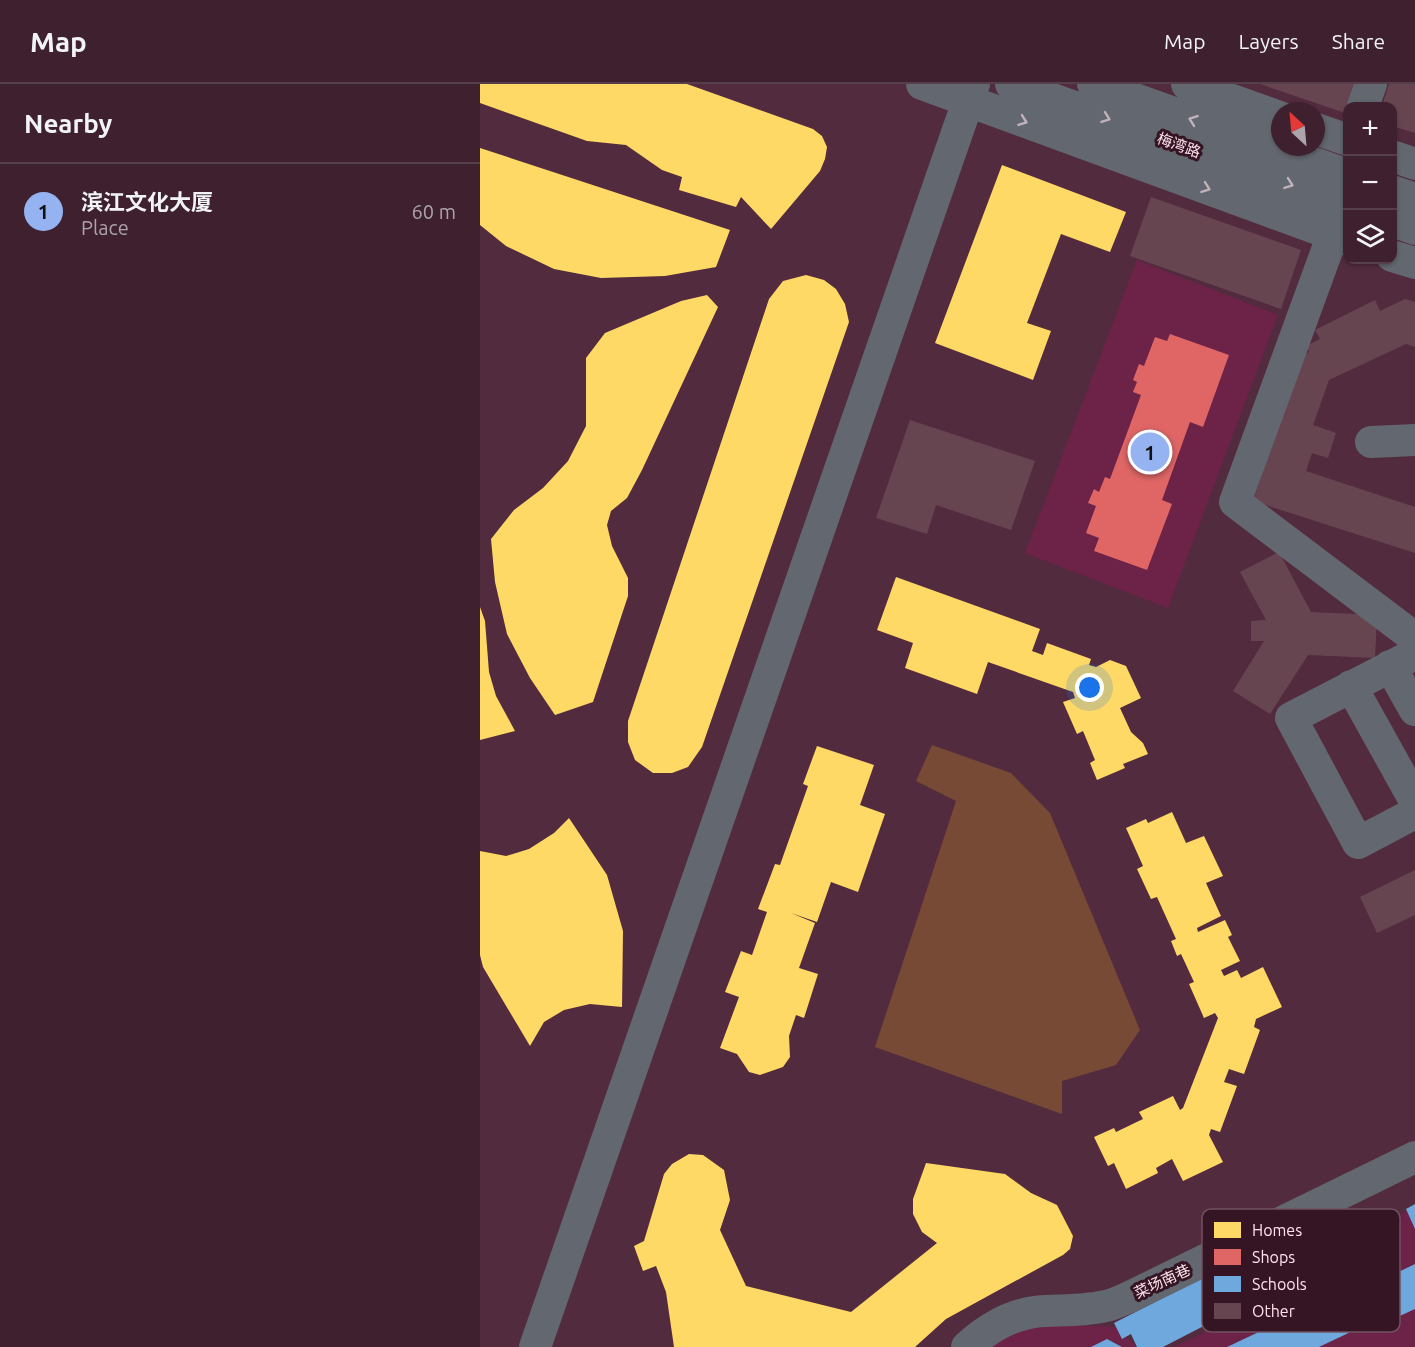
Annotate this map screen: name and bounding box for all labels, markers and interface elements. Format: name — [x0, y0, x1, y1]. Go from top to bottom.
text: Map — [30, 26, 87, 57]
text: Map — [1164, 29, 1205, 53]
text: Layers — [1238, 29, 1299, 53]
text: Share — [1332, 29, 1385, 53]
north arrow — [1271, 102, 1325, 156]
map controls — [1343, 102, 1397, 264]
button: + — [1343, 102, 1397, 156]
text: Nearby — [24, 109, 112, 138]
one-way arrow — [1100, 111, 1111, 124]
one-way arrow — [1017, 113, 1028, 126]
one-way arrow — [1189, 114, 1199, 127]
street label: 梅湾路 — [1155, 129, 1203, 161]
button: − — [1343, 156, 1397, 210]
one-way arrow — [1283, 177, 1294, 190]
one-way arrow — [1200, 181, 1211, 193]
text: 滨江文化大厦 — [81, 189, 213, 214]
text: 1 — [38, 200, 49, 223]
text: 60 m — [412, 200, 456, 223]
button: layers — [1343, 210, 1397, 264]
text: Place — [81, 216, 129, 239]
pin: 1 — [1130, 430, 1170, 475]
your location — [1075, 673, 1104, 702]
legend — [1202, 1209, 1400, 1332]
text: Homes — [1252, 1221, 1302, 1239]
text: Shops — [1252, 1248, 1295, 1266]
street label: 菜场南巷 — [1131, 1261, 1193, 1301]
text: Schools — [1252, 1275, 1307, 1293]
text: Other — [1252, 1302, 1295, 1320]

